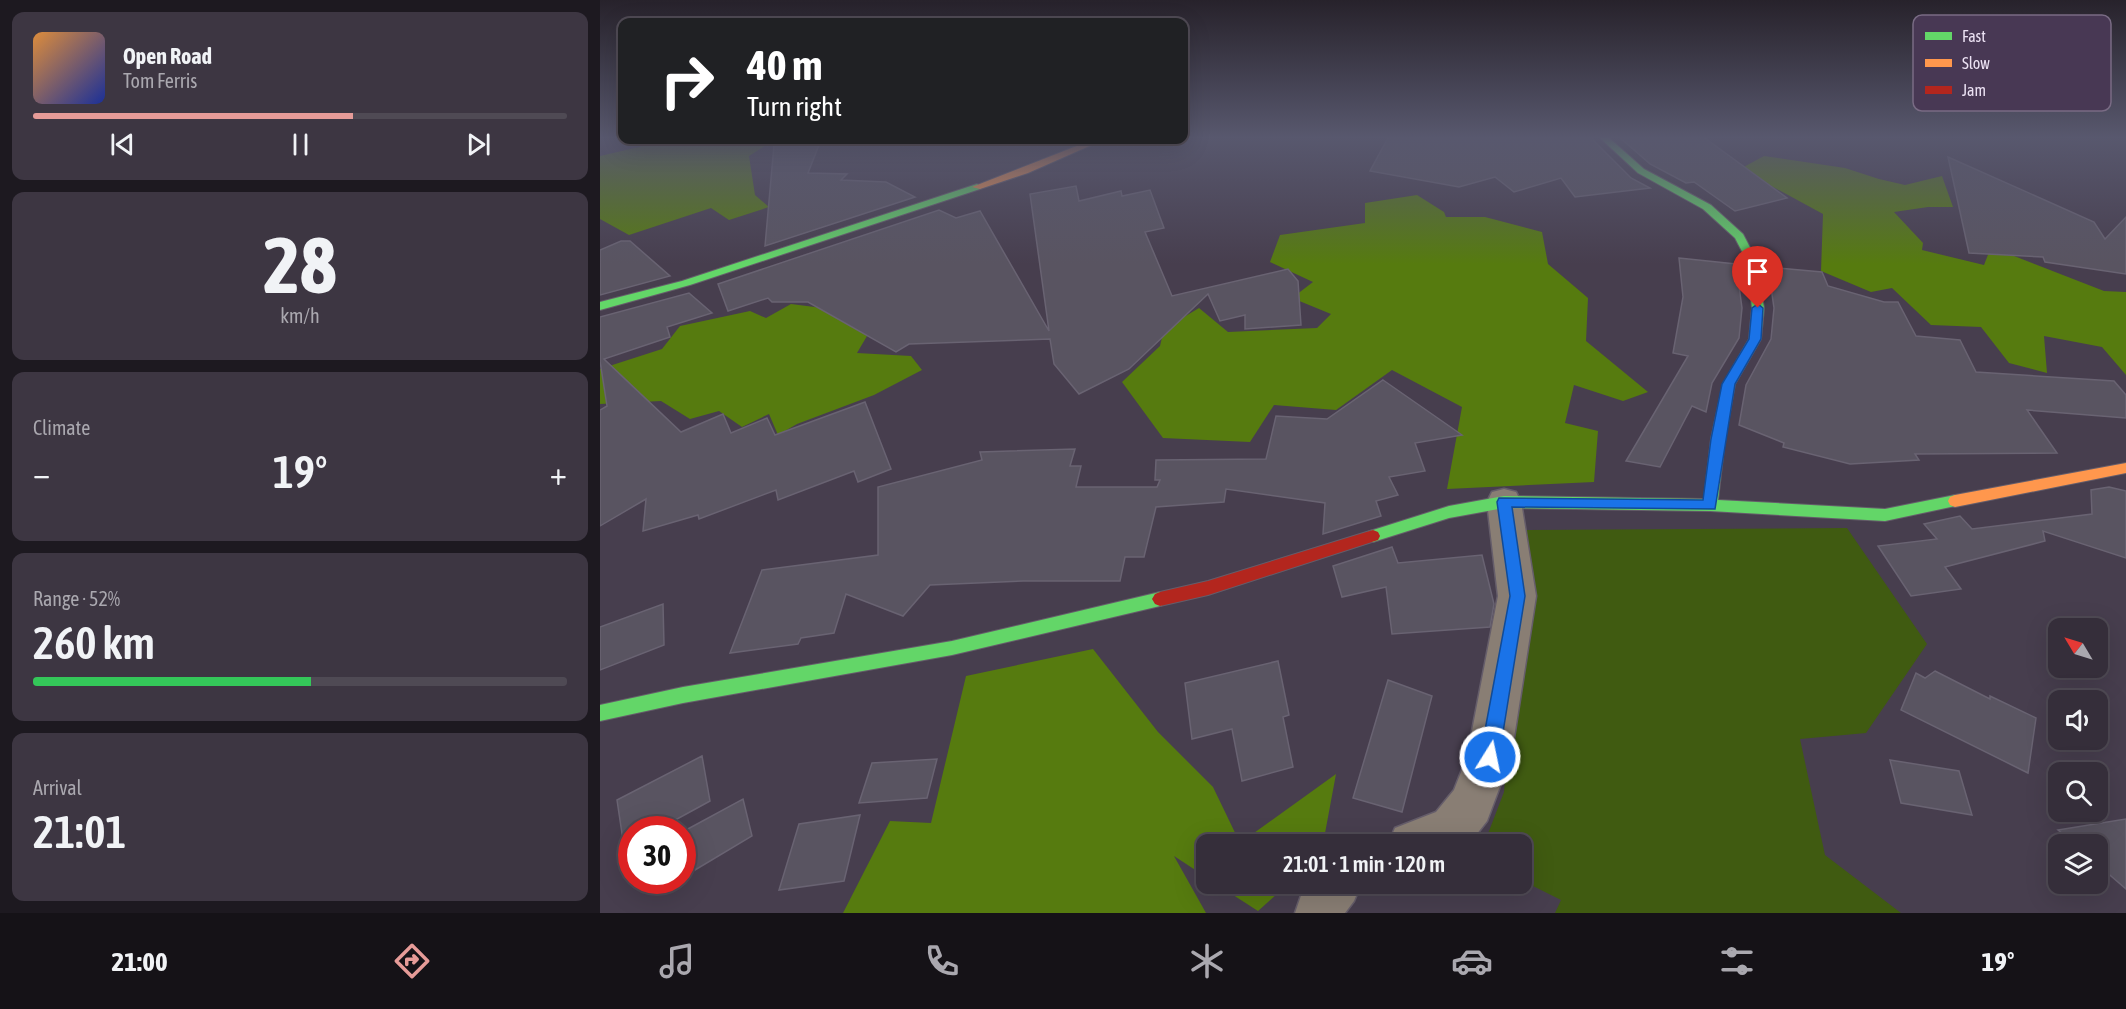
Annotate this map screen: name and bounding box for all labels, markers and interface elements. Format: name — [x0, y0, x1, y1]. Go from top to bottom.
legend — [1913, 15, 2111, 111]
text: Fast — [1962, 27, 1986, 45]
text: 40 m — [747, 41, 822, 89]
icon: right — [648, 42, 726, 120]
text: Open Road — [123, 43, 212, 69]
text: Slow — [1962, 54, 1990, 72]
text: Tom Ferris — [123, 69, 197, 92]
text: Jam — [1962, 81, 1986, 99]
text: Turn right — [747, 91, 842, 122]
icon: previous — [106, 128, 139, 161]
icon: pause — [284, 128, 317, 161]
icon: next — [462, 128, 495, 161]
text: 28 — [263, 220, 337, 310]
pin — [1732, 246, 1783, 308]
icon: arrive — [1741, 255, 1774, 288]
text: km/h — [280, 304, 320, 327]
text: Climate — [33, 416, 90, 439]
text: 19° — [273, 446, 327, 498]
text: − — [33, 454, 50, 492]
text: + — [550, 454, 567, 492]
text: Range · 52% — [33, 587, 120, 610]
text: 260 km — [33, 617, 155, 669]
north arrow — [2048, 618, 2108, 678]
map controls — [2048, 618, 2108, 894]
button: sound — [2048, 690, 2108, 750]
position arrow — [1458, 725, 1522, 789]
button: search — [2048, 762, 2108, 822]
text: Arrival — [33, 776, 82, 799]
text: 21:01 — [33, 806, 127, 858]
speed limit sign: 30 — [618, 816, 696, 894]
button: layers — [2048, 834, 2108, 894]
text: 21:01 · 1 min · 120 m — [1283, 851, 1445, 877]
icon: directions — [391, 940, 433, 982]
icon: music — [656, 940, 698, 982]
icon: phone — [921, 940, 963, 982]
icon: climate — [1186, 940, 1228, 982]
icon: car — [1451, 940, 1493, 982]
icon: filters — [1716, 940, 1758, 982]
text: 21:00 — [112, 946, 168, 977]
text: 19° — [1982, 946, 2014, 977]

